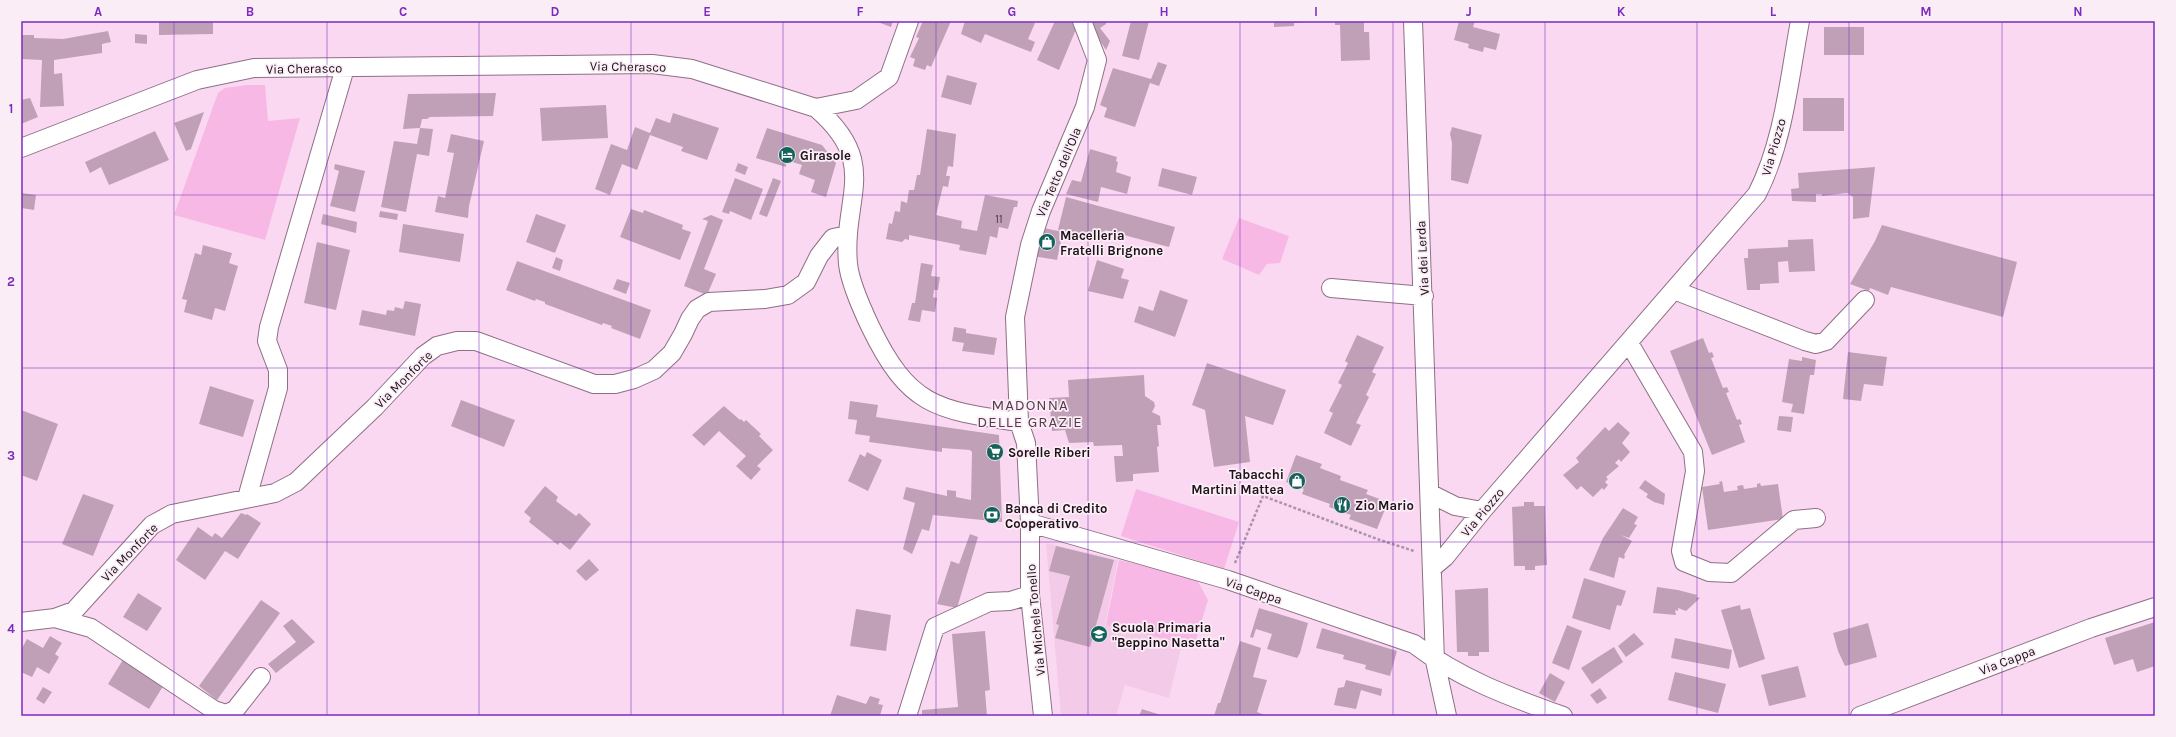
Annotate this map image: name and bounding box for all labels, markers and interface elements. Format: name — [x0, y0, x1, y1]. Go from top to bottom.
text: A — [94, 4, 102, 19]
text: B — [246, 4, 254, 19]
text: C — [399, 4, 407, 19]
text: D — [551, 4, 560, 19]
text: E — [703, 4, 711, 19]
text: F — [856, 4, 864, 19]
text: G — [1008, 4, 1016, 19]
text: H — [1159, 4, 1169, 19]
text: I — [1314, 4, 1318, 19]
text: J — [1466, 4, 1472, 19]
text: K — [1617, 4, 1626, 19]
text: L — [1770, 4, 1777, 19]
text: M — [1920, 4, 1932, 19]
text: N — [2073, 4, 2083, 19]
street label: Via Cherasco — [590, 58, 666, 75]
street label: Via Cherasco — [266, 60, 342, 77]
text: 1 — [9, 101, 13, 116]
street label: Via Piozzo — [1758, 117, 1789, 178]
street label: Via Tetto dell'Ola — [1033, 125, 1084, 219]
hotel icon: Girasole — [777, 145, 797, 165]
place label: Girasole — [800, 148, 851, 163]
house number: 11 — [995, 213, 1003, 226]
street label: Via dei Lerda — [1413, 220, 1432, 296]
place label: Macelleria Fratelli Brignone — [1060, 228, 1163, 258]
shop icon: Macelleria Fratelli Brignone — [1037, 232, 1057, 252]
text: 2 — [7, 274, 15, 289]
street label: Via Monforte — [371, 347, 435, 411]
district label: MADONNA DELLE GRAZIE — [977, 396, 1083, 431]
supermarket icon: Sorelle Riberi — [985, 442, 1005, 462]
place label: Sorelle Riberi — [1008, 445, 1091, 460]
text: 3 — [7, 448, 15, 463]
place label: Tabacchi Martini Mattea — [1191, 467, 1284, 497]
shop icon: Tabacchi Martini Mattea — [1287, 471, 1307, 491]
street label: Via Piozzo — [1458, 485, 1507, 540]
restaurant icon: Zio Mario — [1332, 495, 1352, 515]
place label: Zio Mario — [1355, 498, 1414, 513]
place label: Banca di Credito Cooperativo — [1005, 501, 1107, 531]
bank icon: Banca di Credito Cooperativo — [982, 505, 1002, 525]
street label: Via Monforte — [98, 520, 161, 585]
street label: Via Michele Tonello — [1023, 563, 1048, 677]
street label: Via Cappa — [1224, 574, 1284, 607]
place label: Scuola Primaria "Beppino Nasetta" — [1112, 620, 1225, 650]
text: 4 — [7, 621, 15, 636]
school or university icon: Scuola Primaria "Beppino Nasetta" — [1089, 624, 1109, 644]
street label: Via Cappa — [1977, 643, 2037, 678]

